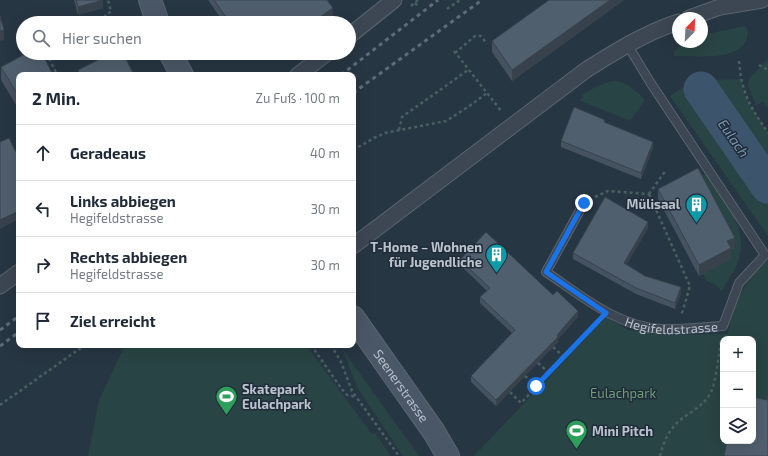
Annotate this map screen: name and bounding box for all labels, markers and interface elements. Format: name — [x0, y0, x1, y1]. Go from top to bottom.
north arrow — [672, 12, 708, 48]
search box — [16, 16, 356, 60]
icon: search — [30, 27, 52, 49]
text: Hier suchen — [62, 29, 142, 47]
text: 2 Min. — [32, 88, 80, 108]
text: Zu Fuß · 100 m — [256, 90, 340, 106]
water label: Eulach — [715, 116, 753, 160]
icon: ahead — [32, 142, 54, 164]
text: Geradeaus — [70, 144, 146, 162]
text: 40 m — [310, 145, 340, 161]
building icon: Mülisaal — [683, 191, 709, 224]
text: Links abbiegen — [70, 192, 176, 210]
route end — [575, 194, 593, 212]
place label: Mülisaal — [627, 196, 681, 212]
icon: left — [32, 198, 54, 220]
text: 30 m — [311, 201, 340, 217]
text: Hegifeldstrasse — [70, 210, 163, 226]
place label: T-Home – Wohnen für Jugendliche — [370, 239, 482, 270]
building icon: T-Home – Wohnen für Jugendliche — [484, 241, 510, 274]
text: Rechts abbiegen — [70, 248, 187, 266]
icon: right — [32, 254, 54, 276]
text: 30 m — [311, 257, 340, 273]
text: Hegifeldstrasse — [70, 266, 163, 282]
icon: arrive — [32, 310, 54, 332]
text: Ziel erreicht — [70, 312, 156, 330]
street label: Hegifeldstrasse — [623, 313, 718, 337]
map controls — [720, 336, 756, 444]
button: + — [720, 336, 756, 372]
street label: Seenerstrasse — [370, 346, 432, 425]
button: − — [720, 372, 756, 408]
route start — [527, 377, 545, 395]
place label: Skatepark Eulachpark — [242, 381, 312, 412]
sports icon: Skatepark Eulachpark — [214, 383, 240, 416]
park label: Eulachpark — [590, 385, 656, 401]
button: layers — [720, 408, 756, 444]
sports icon: Mini Pitch — [564, 418, 590, 451]
place label: Mini Pitch — [592, 423, 653, 439]

